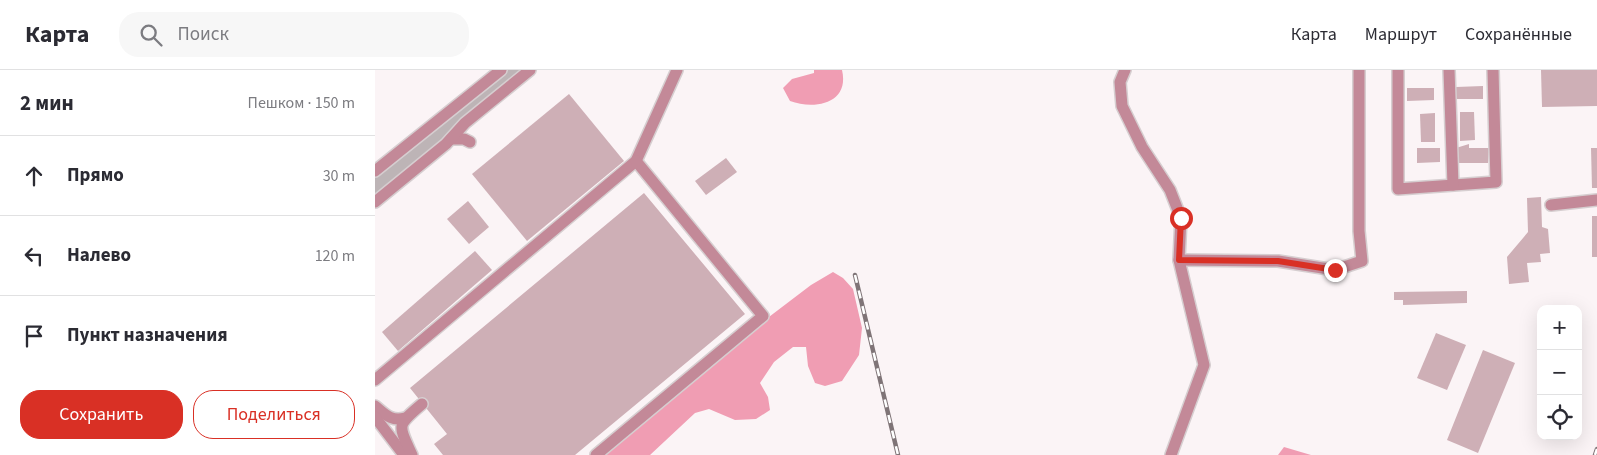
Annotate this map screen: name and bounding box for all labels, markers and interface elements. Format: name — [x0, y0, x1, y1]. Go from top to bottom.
search box — [119, 12, 469, 57]
text: Карта — [25, 17, 89, 52]
icon: search — [137, 21, 165, 49]
text: Поиск — [177, 21, 229, 48]
text: Карта — [1291, 22, 1337, 47]
text: Маршрут — [1365, 22, 1437, 47]
text: Сохранённые — [1465, 22, 1572, 47]
text: 2 мин — [20, 88, 74, 118]
text: Пешком · 150 m — [248, 92, 355, 114]
icon: ahead — [20, 162, 48, 190]
text: Прямо — [67, 162, 124, 189]
text: 30 m — [323, 165, 355, 187]
route start — [1170, 207, 1193, 230]
icon: left — [20, 242, 48, 270]
text: Налево — [67, 242, 131, 269]
text: 120 m — [315, 245, 355, 267]
route end — [1324, 259, 1347, 282]
map controls — [1537, 305, 1582, 440]
button: + — [1537, 305, 1582, 350]
icon: arrive — [20, 322, 48, 350]
text: Пункт назначения — [67, 322, 228, 349]
button: − — [1537, 350, 1582, 395]
button: Сохранить — [20, 390, 183, 439]
button: Поделиться — [193, 390, 355, 439]
button: locate — [1537, 395, 1582, 440]

